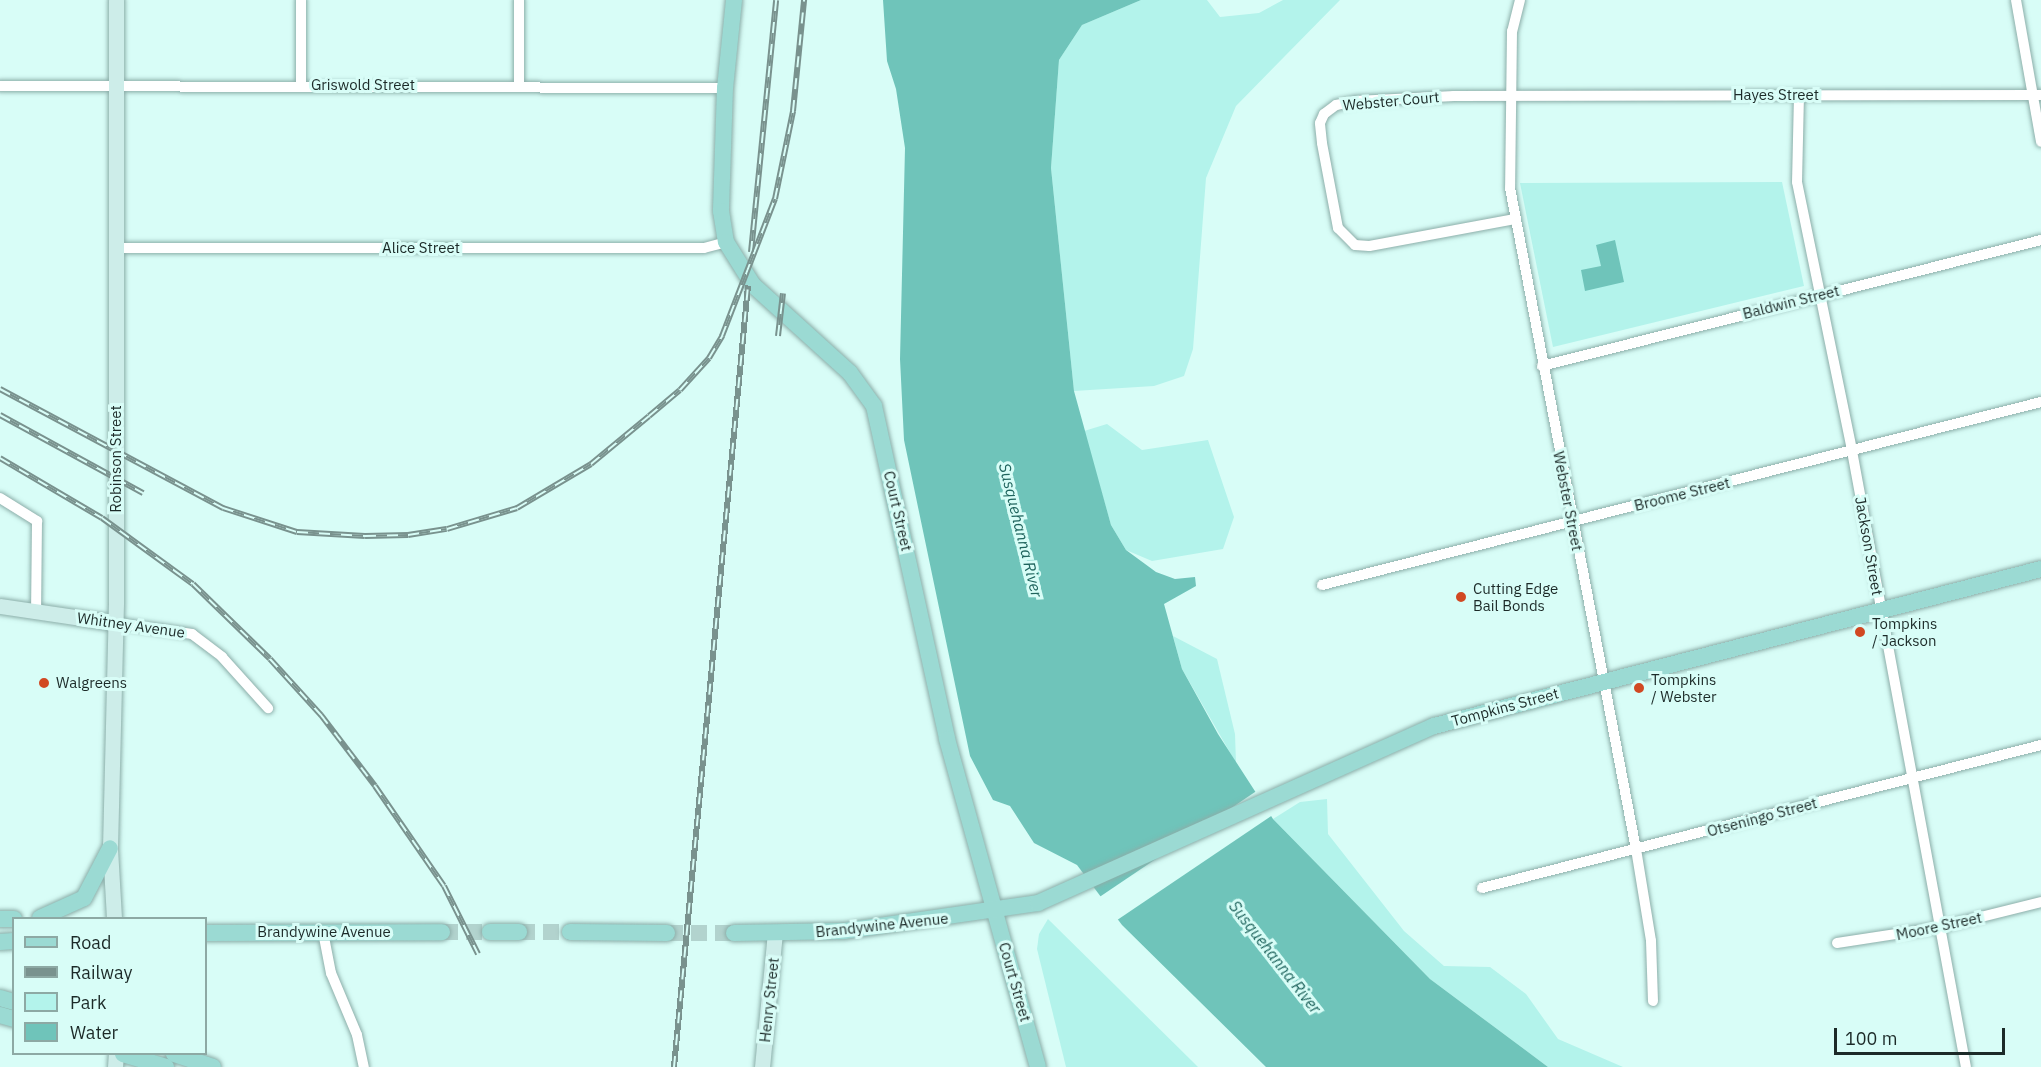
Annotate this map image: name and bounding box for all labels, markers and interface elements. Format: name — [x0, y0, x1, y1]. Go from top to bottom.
street label: Griswold Street — [311, 76, 415, 94]
street label: Hayes Street — [1733, 86, 1819, 104]
street label: Webster Court — [1342, 88, 1440, 114]
street label: Alice Street — [382, 239, 460, 257]
street label: Baldwin Street — [1741, 281, 1841, 323]
street label: Robinson Street — [107, 405, 125, 513]
street label: Webster Street — [1550, 450, 1586, 552]
water label: Susquehanna River — [995, 461, 1047, 599]
street label: Court Street — [880, 469, 916, 553]
street label: Broome Street — [1632, 473, 1732, 515]
street label: Jackson Street — [1851, 495, 1887, 597]
place label: Cutting Edge Bail Bonds — [1473, 579, 1558, 614]
marker: Cutting Edge Bail Bonds — [1454, 590, 1468, 604]
street label: Whitney Avenue — [76, 609, 186, 641]
place label: Tompkins / Jackson — [1872, 614, 1937, 649]
marker: Tompkins / Jackson — [1853, 625, 1867, 639]
place label: Tompkins / Webster — [1651, 670, 1717, 705]
place label: Walgreens — [56, 674, 127, 692]
marker: Walgreens — [37, 676, 51, 690]
marker: Tompkins / Webster — [1632, 681, 1646, 695]
street label: Tompkins Street — [1450, 684, 1560, 730]
street label: Otseningo Street — [1705, 794, 1819, 840]
water label: Susquehanna River — [1225, 897, 1325, 1017]
street label: Moore Street — [1894, 908, 1984, 944]
street label: Brandywine Avenue — [815, 909, 949, 941]
legend — [12, 917, 207, 1055]
street label: Brandywine Avenue — [257, 923, 391, 941]
text: Road — [70, 931, 111, 954]
street label: Court Street — [995, 940, 1035, 1024]
street label: Henry Street — [756, 957, 782, 1043]
text: Railway — [70, 961, 132, 984]
text: Park — [70, 991, 106, 1014]
scale bar — [1837, 1016, 2008, 1054]
text: Water — [70, 1021, 118, 1044]
text: 100 m — [1845, 1027, 1897, 1050]

